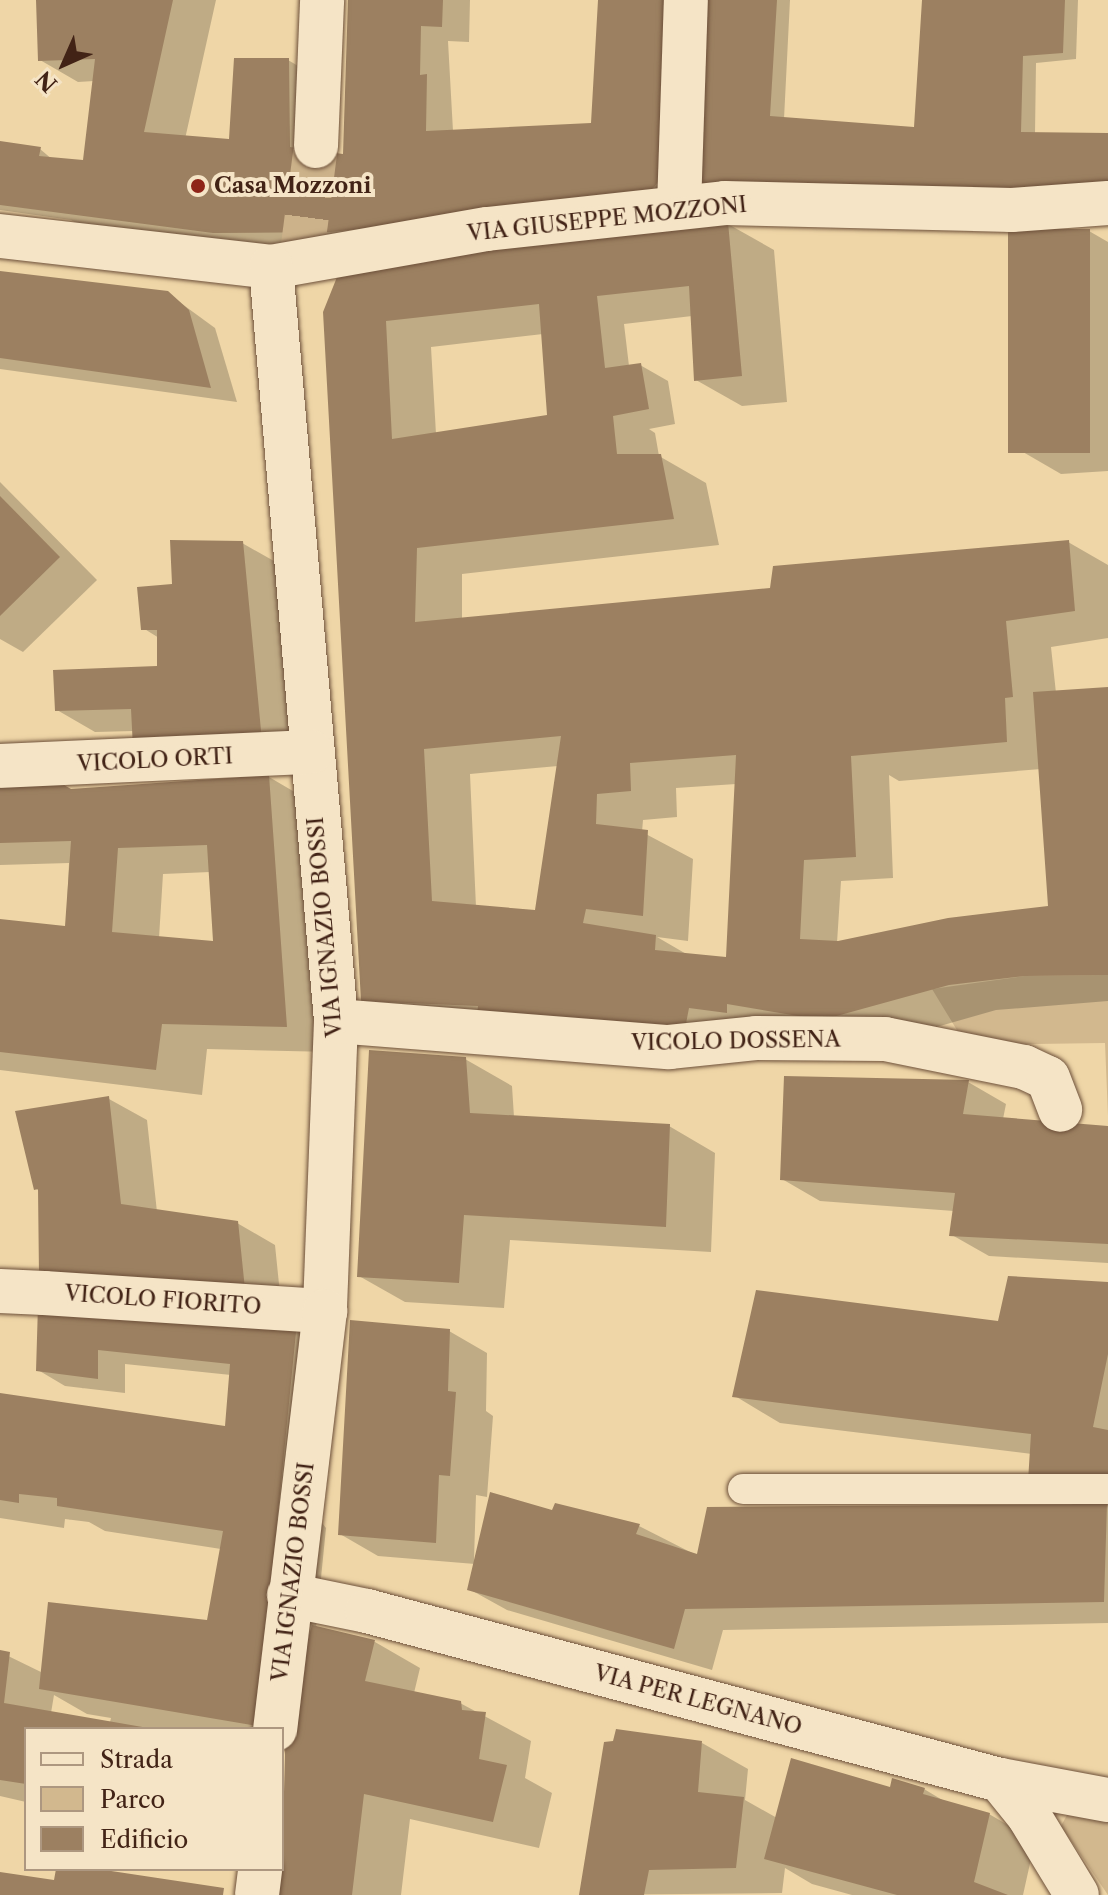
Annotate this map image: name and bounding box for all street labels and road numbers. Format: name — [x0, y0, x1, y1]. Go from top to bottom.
street label: VIA GIUSEPPE MOZZONI — [466, 191, 748, 247]
street label: VICOLO ORTI — [76, 743, 234, 777]
street label: VIA IGNAZIO BOSSI — [302, 815, 348, 1039]
street label: VICOLO DOSSENA — [631, 1026, 841, 1056]
street label: VICOLO FIORITO — [64, 1280, 262, 1320]
street label: VIA IGNAZIO BOSSI — [266, 1460, 320, 1684]
street label: VIA PER LEGNANO — [590, 1659, 806, 1741]

